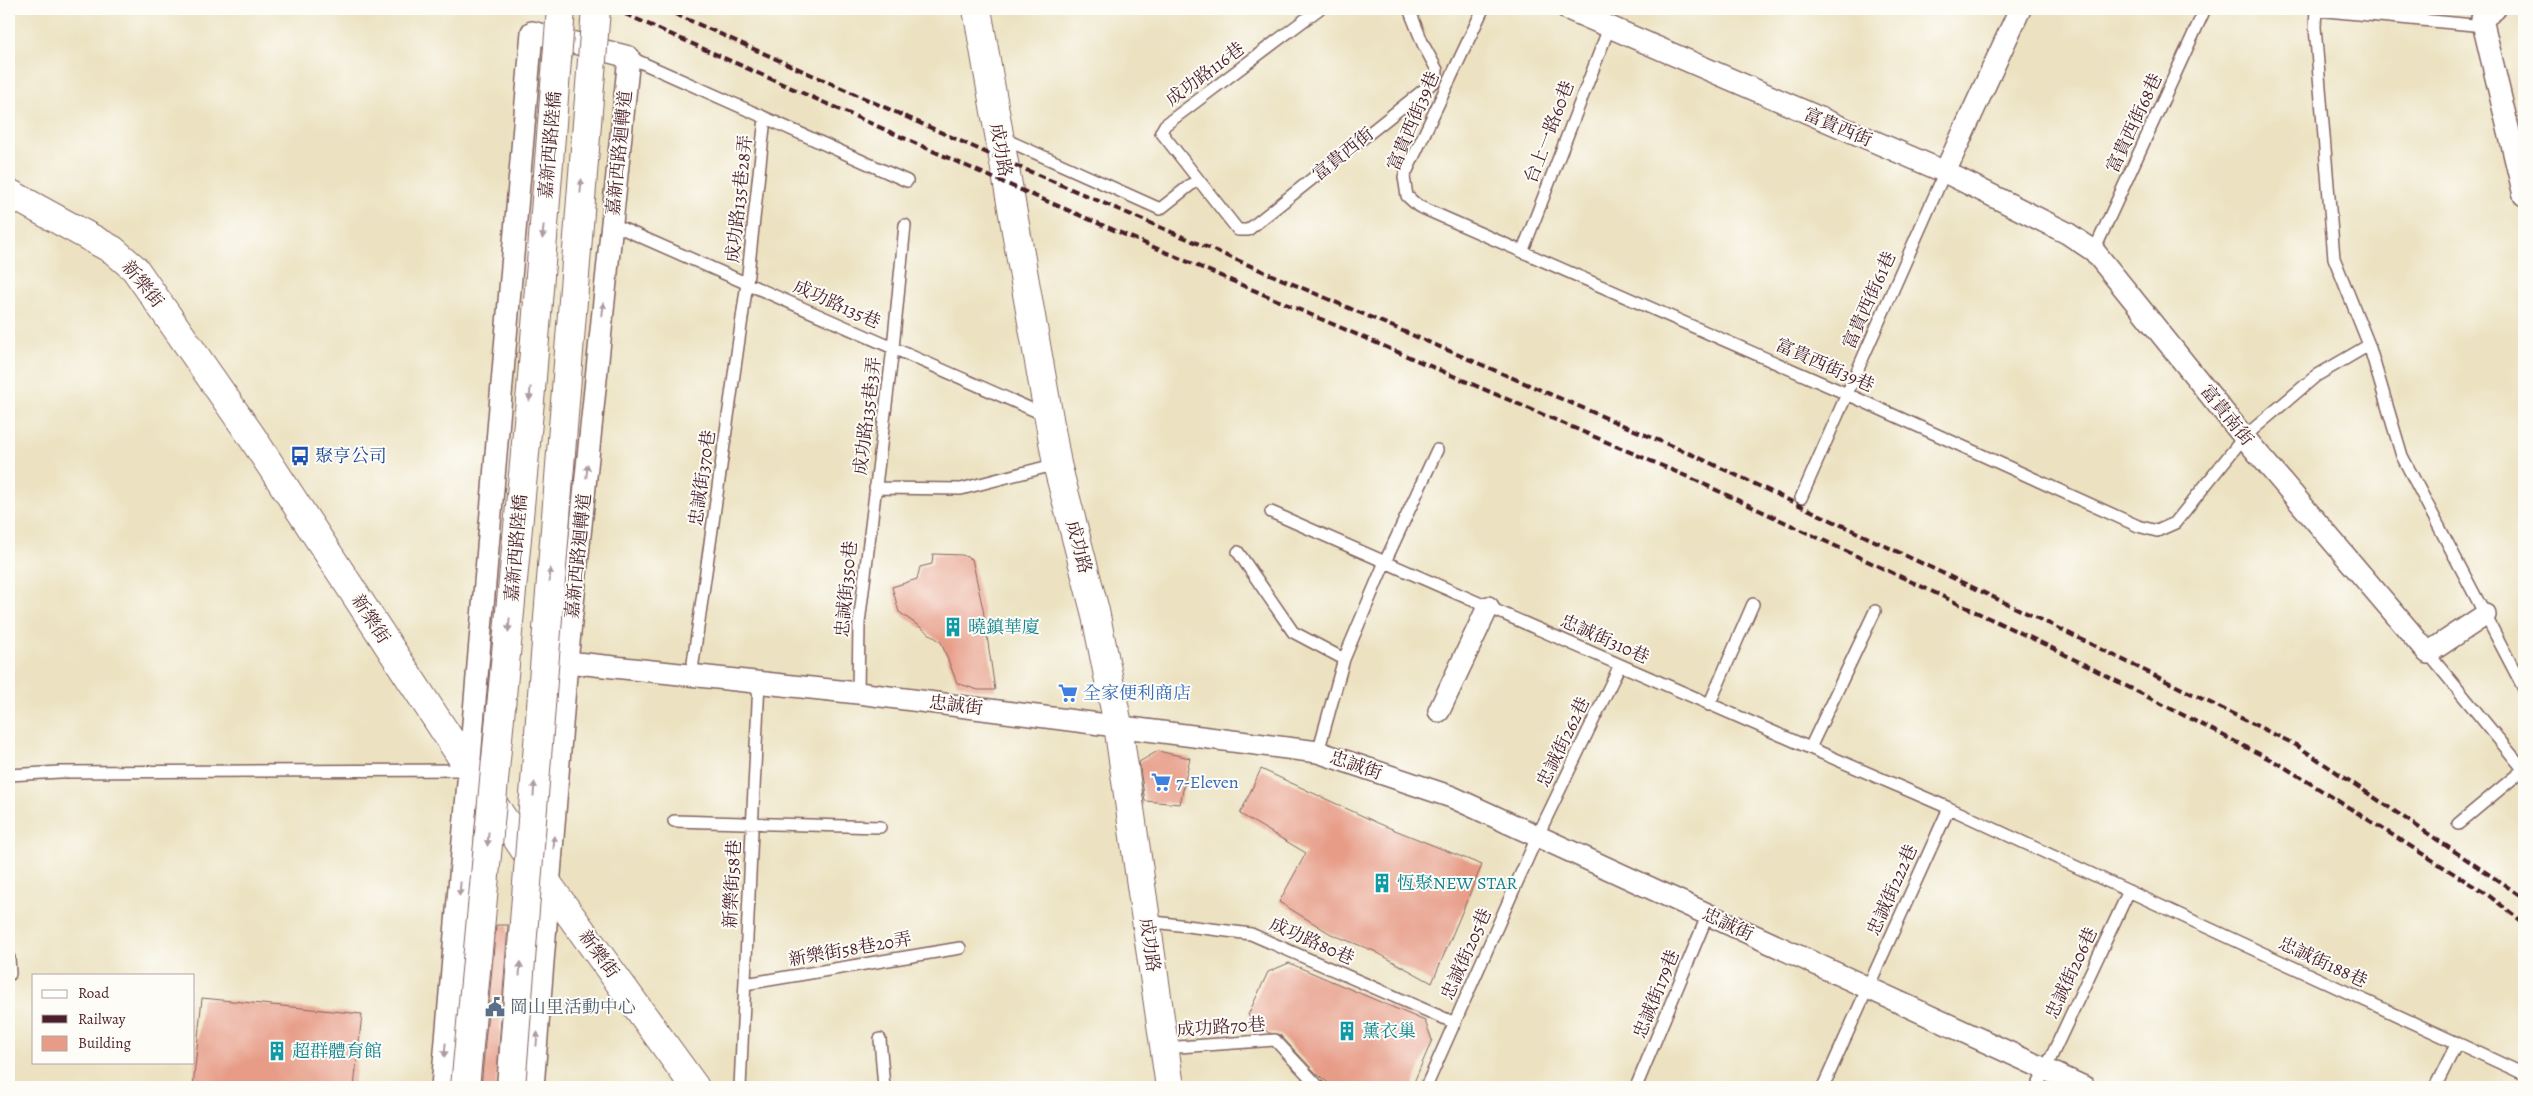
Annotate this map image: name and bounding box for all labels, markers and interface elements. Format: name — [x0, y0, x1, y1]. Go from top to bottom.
street label: 成功路116巷 — [1161, 37, 1249, 111]
street label: 富貴西街39巷 — [1381, 68, 1445, 174]
street label: 富貴西街68巷 — [2101, 69, 2167, 177]
street label: 台上一路60巷 — [1518, 77, 1580, 187]
street label: 嘉新西路迴轉道 — [600, 89, 638, 217]
street label: 嘉新西路陸橋 — [533, 90, 567, 200]
street label: 富貴西街 — [1800, 102, 1876, 152]
street label: 成功路 — [984, 121, 1018, 179]
street label: 富貴西街 — [1307, 122, 1379, 186]
street label: 成功路135巷28弄 — [720, 134, 758, 264]
one-way arrow — [577, 178, 585, 194]
one-way arrow — [539, 224, 547, 240]
street label: 富貴西街61巷 — [1837, 247, 1901, 353]
street label: 新樂街 — [117, 255, 169, 313]
street label: 成功路135巷 — [789, 274, 885, 334]
one-way arrow — [599, 301, 607, 317]
street label: 富貴西街39巷 — [1772, 333, 1878, 397]
street label: 成功路135巷3弄 — [848, 356, 886, 476]
street label: 富貴南街 — [2195, 379, 2259, 451]
one-way arrow — [526, 386, 534, 402]
street label: 忠誠街370巷 — [683, 428, 721, 528]
place label: 聚亨公司 — [315, 444, 387, 468]
bus stop icon: 聚亨公司 — [289, 445, 311, 467]
one-way arrow — [583, 463, 591, 479]
street label: 嘉新西路迴轉道 — [559, 492, 597, 620]
street label: 嘉新西路陸橋 — [499, 493, 533, 603]
street label: 成功路 — [1060, 518, 1098, 576]
street label: 忠誠街350巷 — [830, 540, 862, 638]
one-way arrow — [547, 567, 555, 583]
street label: 新樂街 — [346, 590, 396, 648]
street label: 忠誠街310巷 — [1557, 609, 1653, 669]
place label: 曉鎮華廈 — [968, 615, 1040, 639]
building icon: 曉鎮華廈 — [942, 616, 964, 638]
one-way arrow — [504, 618, 512, 634]
place label: 全家便利商店 — [1083, 681, 1191, 705]
supermarket icon: 全家便利商店 — [1057, 682, 1079, 704]
street label: 忠誠街 — [928, 690, 984, 720]
street label: 忠誠街262巷 — [1531, 693, 1595, 791]
street label: 忠誠街 — [1327, 745, 1385, 785]
place label: 7-Eleven — [1176, 770, 1239, 794]
supermarket icon: 7-Eleven — [1150, 771, 1172, 793]
one-way arrow — [530, 781, 538, 797]
one-way arrow — [484, 832, 492, 848]
one-way arrow — [550, 834, 558, 850]
street label: 新樂街58巷 — [718, 839, 746, 929]
street label: 忠誠街222巷 — [1861, 841, 1923, 939]
place label: 恆聚NEW STAR — [1397, 871, 1517, 895]
building icon: 恆聚NEW STAR — [1371, 872, 1393, 894]
one-way arrow — [455, 881, 463, 897]
street label: 忠誠街 — [1698, 902, 1758, 946]
street label: 忠誠街205巷 — [1435, 904, 1497, 1004]
street label: 成功路80巷 — [1266, 912, 1358, 970]
street label: 成功路 — [1134, 917, 1166, 973]
street label: 忠誠街206巷 — [2039, 923, 2103, 1023]
street label: 新樂街 — [573, 925, 625, 983]
street label: 新樂街58巷20弄 — [787, 926, 913, 972]
street label: 忠誠街188巷 — [2275, 931, 2371, 993]
street label: 忠誠街179巷 — [1627, 946, 1685, 1042]
one-way arrow — [516, 961, 524, 977]
legend — [32, 974, 195, 1064]
text: Road — [78, 983, 110, 1003]
place label: 岡山里活動中心 — [510, 995, 636, 1019]
public building icon: 岡山里活動中心 — [484, 996, 506, 1018]
text: Railway — [78, 1009, 126, 1029]
street label: 成功路70巷 — [1176, 1012, 1266, 1042]
place label: 薰衣巢 — [1362, 1019, 1416, 1043]
building icon: 薰衣巢 — [1336, 1020, 1358, 1042]
one-way arrow — [533, 1030, 541, 1046]
text: Building — [78, 1033, 131, 1053]
place label: 超群體育館 — [292, 1039, 382, 1063]
building icon: 超群體育館 — [266, 1040, 288, 1062]
one-way arrow — [441, 1043, 449, 1059]

